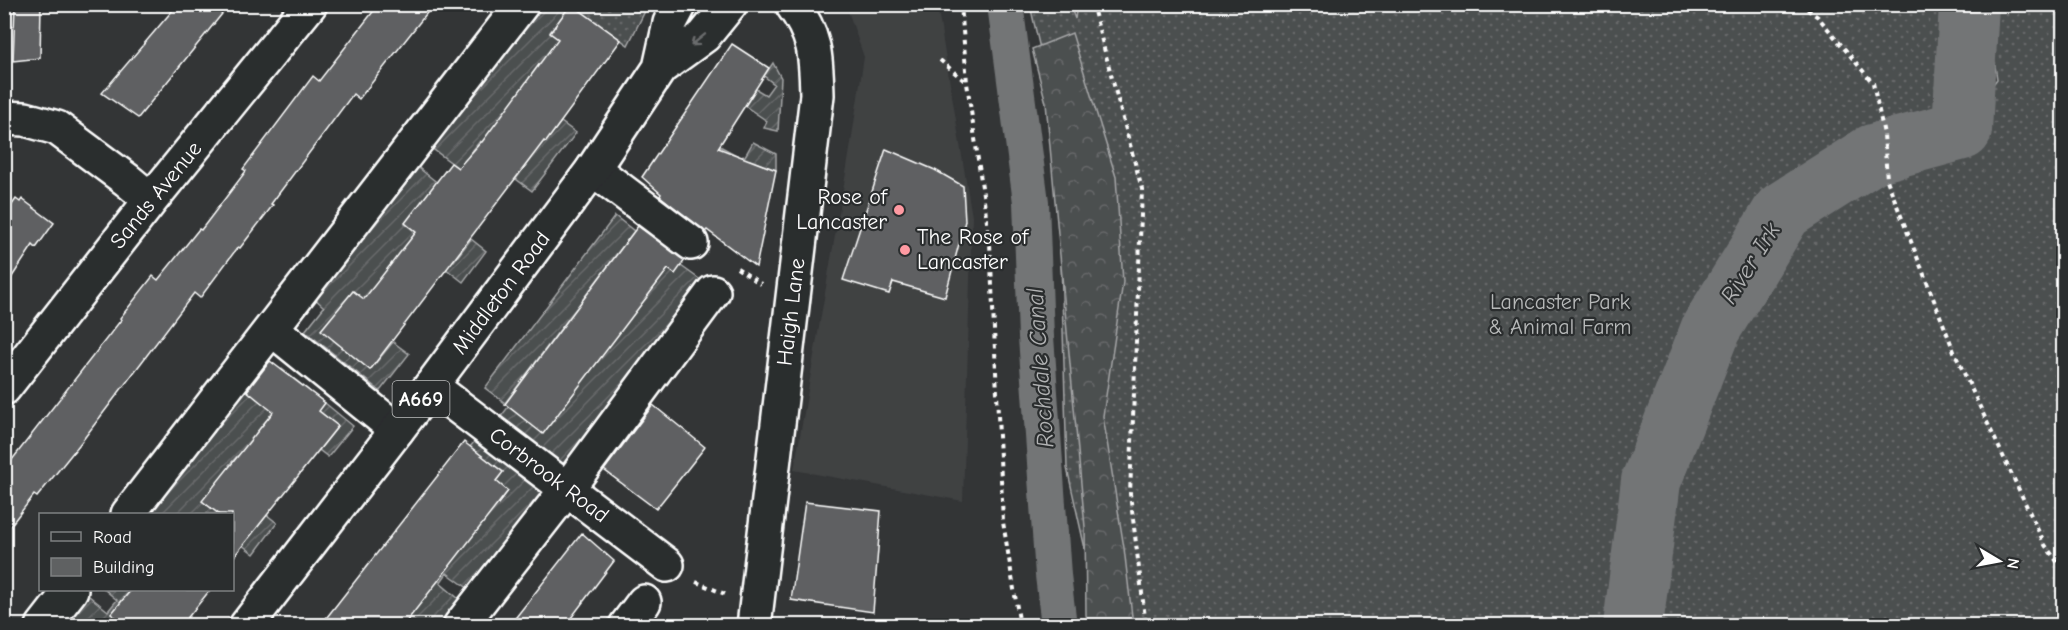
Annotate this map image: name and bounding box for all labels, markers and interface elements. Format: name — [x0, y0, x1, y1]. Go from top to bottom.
one-way arrow — [690, 33, 706, 46]
street label: Sands Avenue — [105, 136, 207, 254]
place label: Rose of Lancaster — [796, 184, 889, 235]
marker: Rose of Lancaster — [892, 203, 906, 217]
water label: River Irk — [1714, 217, 1786, 309]
place label: The Rose of Lancaster — [917, 224, 1030, 275]
street label: Middleton Road — [446, 227, 556, 359]
marker: The Rose of Lancaster — [898, 243, 912, 257]
street label: Haigh Lane — [772, 257, 810, 367]
water label: Rochdale Canal — [1020, 287, 1060, 449]
park label: Lancaster Park & Animal Farm — [1489, 289, 1631, 340]
road number: A669 — [392, 381, 450, 417]
street label: Corbrook Road — [484, 422, 614, 528]
legend — [39, 513, 234, 591]
text: Road — [93, 527, 132, 548]
north arrow — [1969, 531, 2029, 591]
text: Building — [93, 557, 155, 578]
text: N — [2003, 557, 2023, 570]

